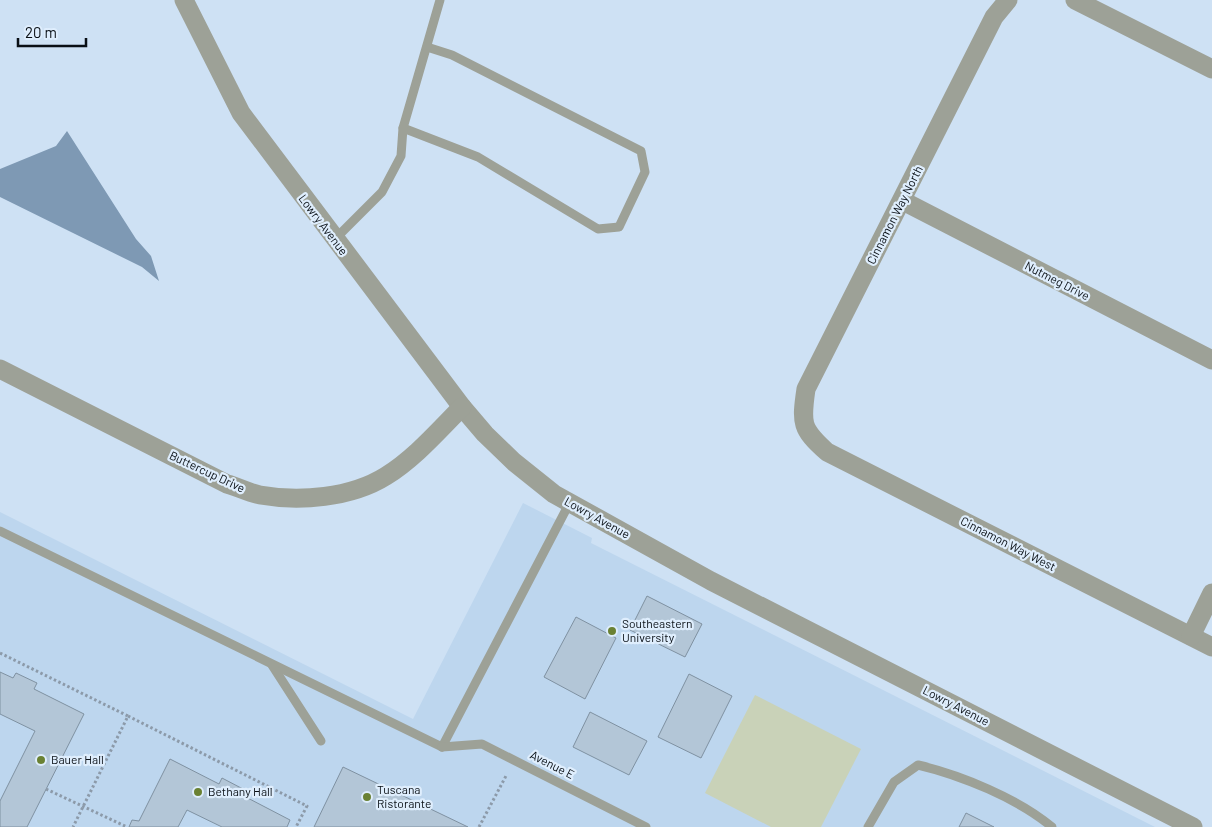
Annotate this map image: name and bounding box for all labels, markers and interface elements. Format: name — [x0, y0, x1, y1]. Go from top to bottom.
scale bar — [18, 15, 85, 47]
text: 20 m — [25, 23, 57, 41]
street label: Cinnamon Way North — [863, 163, 925, 266]
street label: Lowry Avenue — [296, 191, 351, 258]
street label: Nutmeg Drive — [1023, 258, 1092, 302]
street label: Buttercup Drive — [168, 448, 247, 495]
street label: Lowry Avenue — [562, 493, 633, 541]
street label: Cinnamon Way West — [959, 513, 1058, 573]
place label: Southeastern University — [622, 616, 692, 644]
marker: Southeastern University — [606, 625, 618, 637]
street label: Lowry Avenue — [921, 682, 992, 728]
street label: Avenue E — [528, 747, 577, 781]
place label: Bauer Hall — [51, 752, 104, 766]
marker: Bauer Hall — [35, 754, 47, 766]
place label: Tuscana Ristorante — [377, 782, 431, 810]
place label: Bethany Hall — [208, 784, 273, 798]
marker: Bethany Hall — [192, 786, 204, 798]
marker: Tuscana Ristorante — [361, 791, 373, 803]

